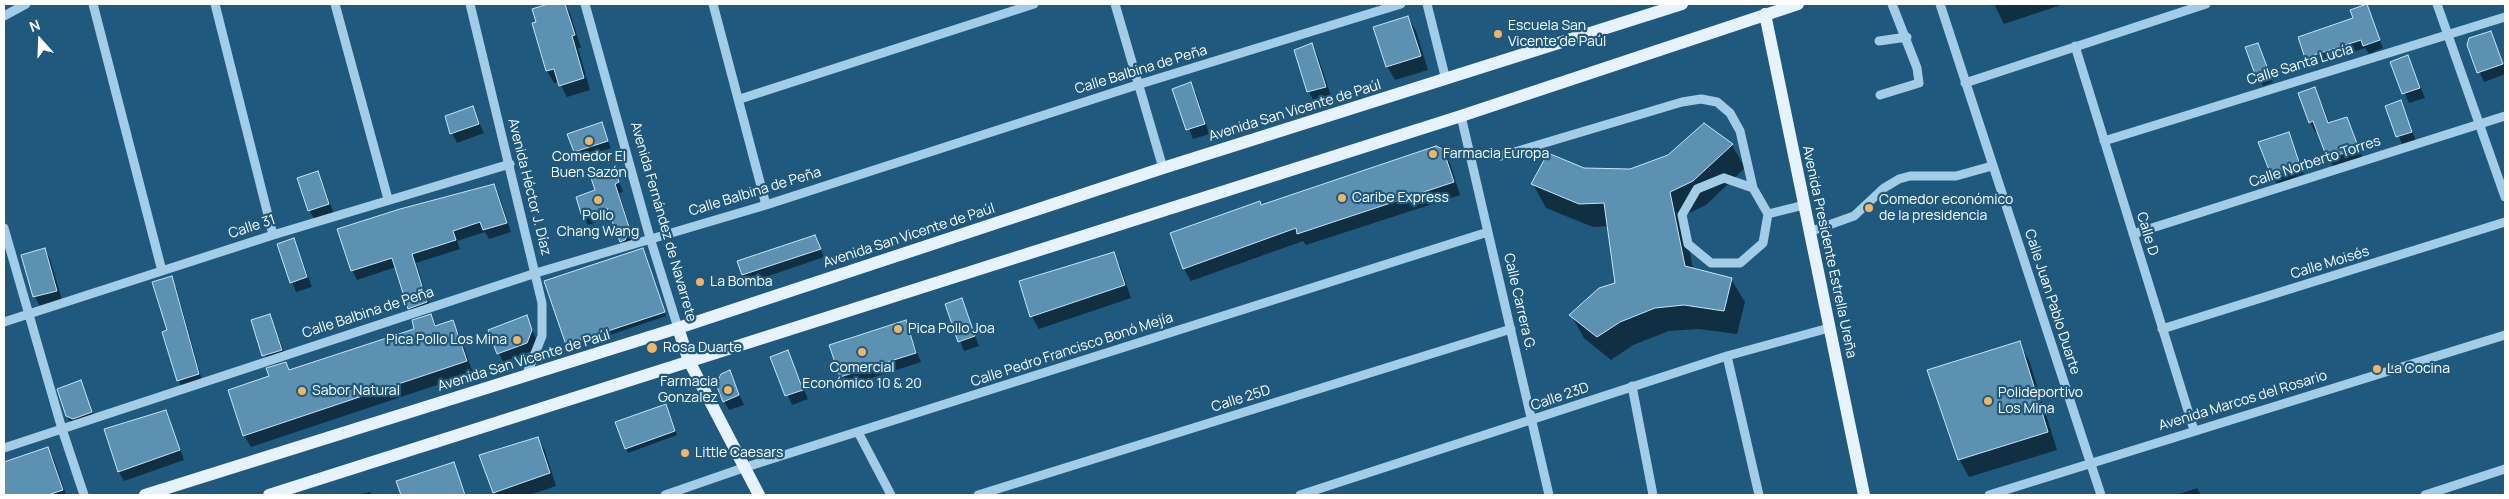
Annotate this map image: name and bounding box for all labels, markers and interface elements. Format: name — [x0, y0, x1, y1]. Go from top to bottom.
north arrow — [15, 15, 65, 65]
text: N — [27, 15, 43, 36]
place label: Escuela San Vicente de Paúl — [1508, 18, 1606, 50]
marker: Escuela San Vicente de Paúl — [1492, 28, 1504, 40]
street label: Calle Santa Lucía — [2245, 41, 2355, 89]
street label: Calle Balbina de Peña — [1073, 42, 1209, 98]
street label: Avenida San Vicente de Paúl — [1207, 77, 1383, 145]
street label: Avenida Héctor J. Díaz — [504, 117, 554, 257]
street label: Avenida Fernández de Navarrete — [626, 120, 700, 324]
street label: Calle Norberto Torres — [2247, 133, 2383, 191]
marker: Comedor El Buen Sazón — [583, 135, 595, 147]
street label: Avenida Presidente Estrella Ureña — [1798, 144, 1860, 360]
place label: Farmacia Europa — [1443, 146, 1549, 162]
marker: Farmacia Europa — [1427, 148, 1439, 160]
place label: Comedor El Buen Sazón — [551, 149, 627, 182]
street label: Calle Balbina de Peña — [687, 164, 823, 220]
place label: Caribe Express — [1352, 190, 1449, 206]
marker: Caribe Express — [1336, 192, 1348, 204]
place label: Comedor económico de la presidencia — [1879, 192, 2013, 224]
marker: Pollo Chang Wang — [592, 194, 604, 206]
street label: Avenida San Vicente de Paúl — [821, 200, 997, 272]
marker: Comedor económico de la presidencia — [1863, 202, 1875, 214]
place label: Pollo Chang Wang — [557, 208, 639, 240]
street label: Calle D — [2132, 210, 2162, 258]
street label: Calle 31 — [226, 212, 278, 242]
street label: Calle Juan Pablo Duarte — [2021, 227, 2083, 377]
street label: Calle Moisés — [2289, 243, 2371, 283]
street label: Calle Carrera G. — [1500, 252, 1538, 352]
place label: La Bomba — [710, 274, 773, 290]
marker: La Bomba — [694, 276, 706, 288]
street label: Calle Balbina de Peña — [300, 284, 436, 342]
street label: Calle Pedro Francisco Bonó Mejía — [969, 309, 1175, 391]
place label: Pica Pollo Joa — [908, 321, 995, 337]
marker: Pica Pollo Joa — [892, 323, 904, 335]
street label: Avenida San Vicente de Paúl — [436, 327, 612, 395]
place label: Pica Pollo Los Mina — [386, 332, 507, 348]
marker: Pica Pollo Los Mina — [511, 334, 523, 346]
place label: Rosa Duarte — [663, 340, 742, 356]
marker: Rosa Duarte — [645, 341, 659, 355]
marker: Comercial Económico 10 & 20 — [856, 346, 868, 358]
place label: Comercial Económico 10 & 20 — [802, 360, 922, 392]
place label: La Cocina — [2387, 361, 2450, 377]
marker: La Cocina — [2371, 363, 2383, 375]
street label: Avenida Marcos del Rosario — [2157, 367, 2329, 435]
place label: Farmacia Gonzalez — [658, 374, 718, 407]
street label: Calle 23D — [1529, 379, 1591, 415]
street label: Calle 25D — [1209, 382, 1273, 416]
place label: Sabor Natural — [312, 383, 400, 399]
marker: Farmacia Gonzalez — [722, 384, 734, 396]
marker: Sabor Natural — [296, 385, 308, 397]
place label: Polideportivo Los Mina — [1998, 385, 2083, 418]
marker: Polideportivo Los Mina — [1982, 395, 1994, 407]
place label: Little Caesars — [695, 445, 783, 461]
marker: Little Caesars — [679, 447, 691, 459]

